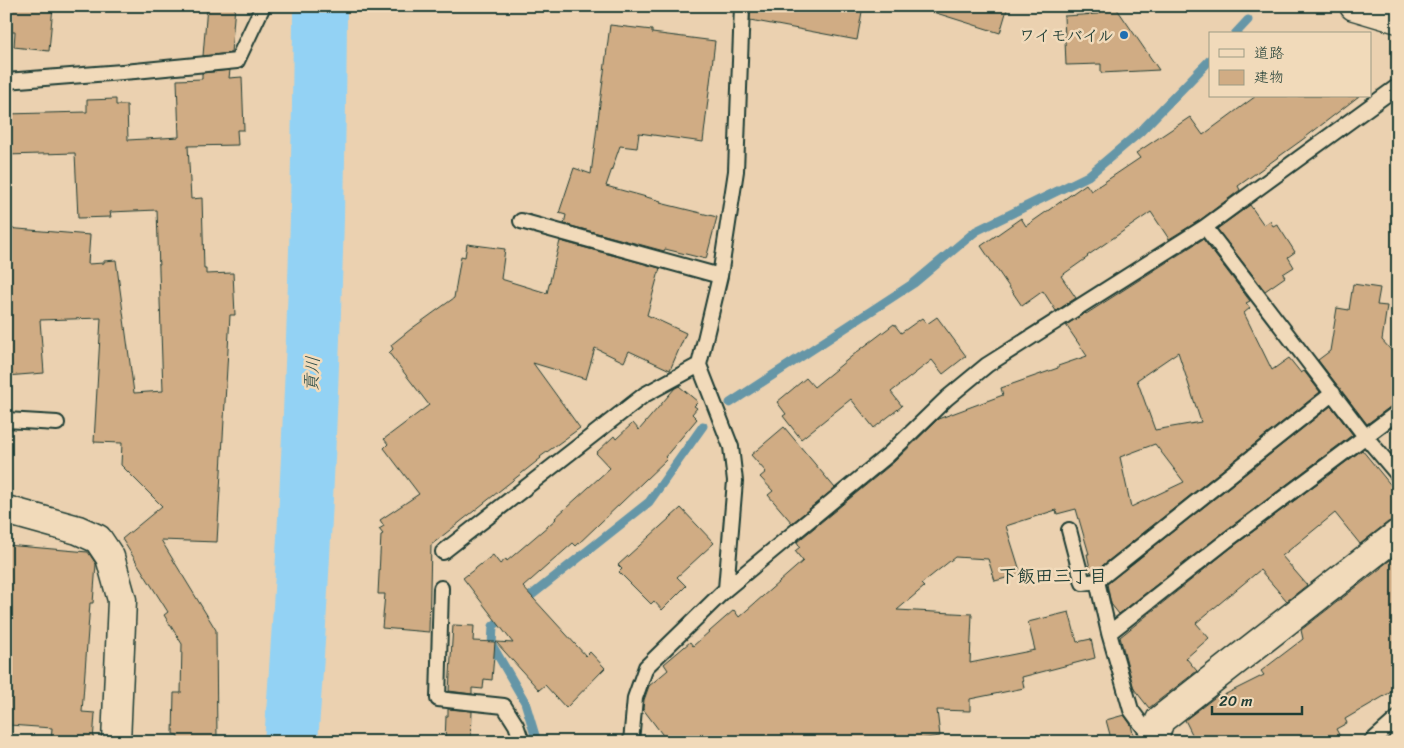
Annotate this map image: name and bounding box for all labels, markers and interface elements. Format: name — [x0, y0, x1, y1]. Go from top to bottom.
place label: ワイモバイル — [1019, 21, 1114, 50]
marker: ワイモバイル — [1118, 29, 1130, 41]
legend — [1209, 32, 1372, 98]
text: 道路 — [1254, 40, 1284, 66]
text: 建物 — [1254, 64, 1284, 90]
water label: 貢川 — [295, 355, 329, 393]
district label: 下飯田三丁目 — [999, 560, 1107, 592]
scale bar — [1212, 683, 1302, 715]
text: 20 m — [1219, 688, 1253, 714]

